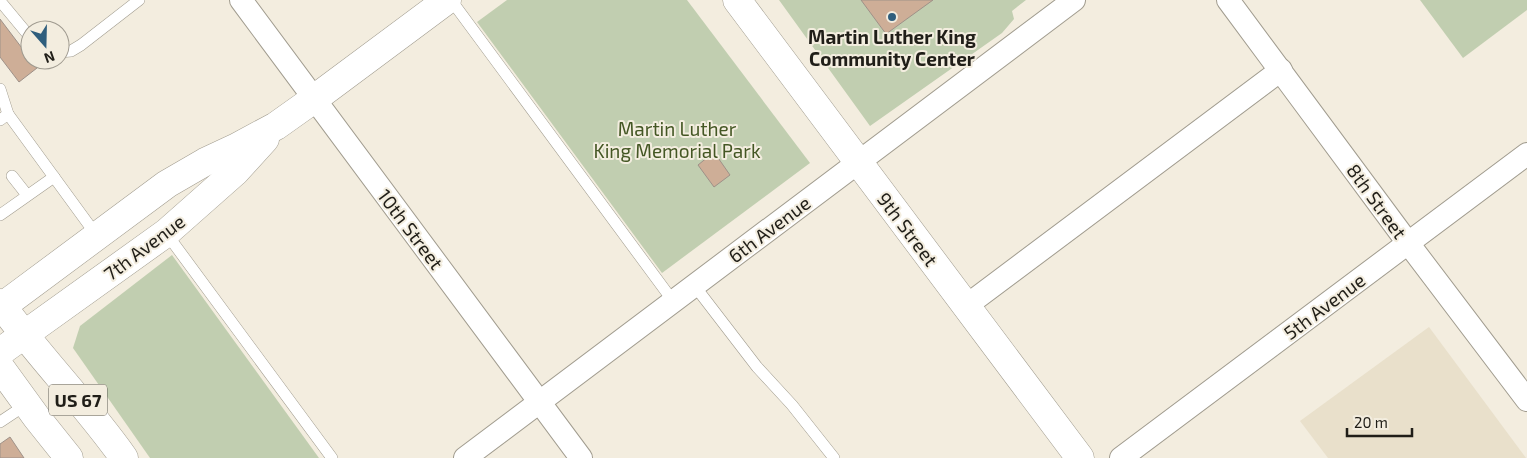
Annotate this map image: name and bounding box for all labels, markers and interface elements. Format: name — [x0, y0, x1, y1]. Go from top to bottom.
marker: Martin Luther King Community Center — [886, 11, 898, 23]
north arrow — [20, 20, 70, 70]
place label: Martin Luther King Community Center — [808, 25, 976, 71]
text: N — [42, 48, 57, 67]
park label: Martin Luther King Memorial Park — [593, 117, 761, 162]
street label: 8th Street — [1342, 159, 1412, 243]
street label: 10th Street — [373, 184, 449, 274]
street label: 9th Street — [873, 188, 943, 270]
street label: 6th Avenue — [724, 191, 814, 267]
street label: 7th Avenue — [99, 209, 189, 285]
street label: 5th Avenue — [1279, 268, 1369, 344]
road number: US 67 — [49, 384, 107, 416]
scale bar — [1347, 406, 1412, 438]
text: 20 m — [1354, 413, 1388, 431]

